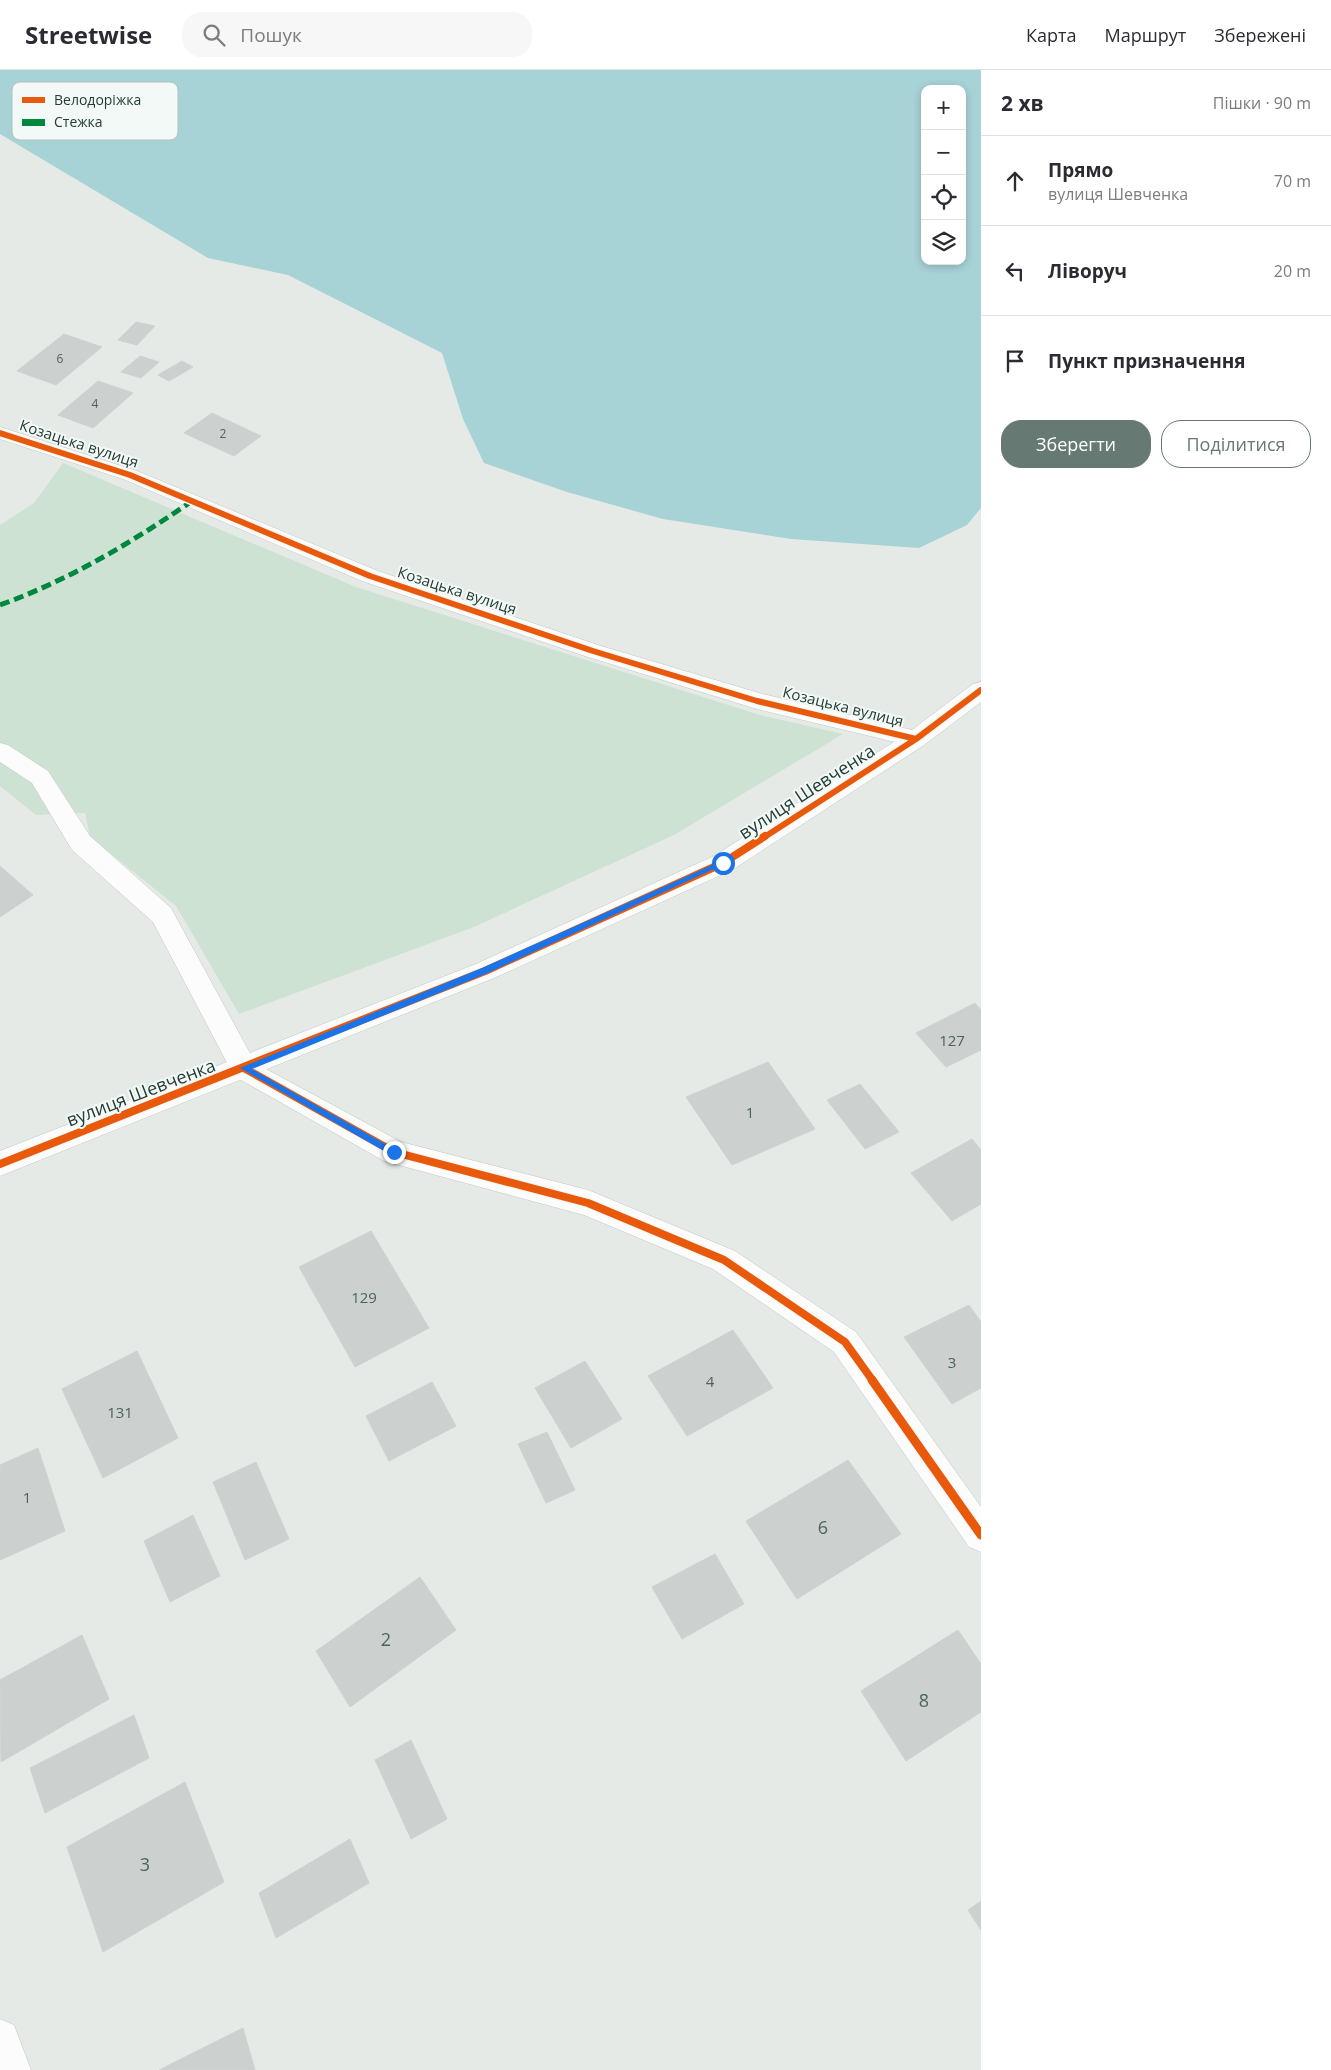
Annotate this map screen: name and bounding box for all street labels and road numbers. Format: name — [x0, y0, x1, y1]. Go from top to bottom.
street label: Козацька вулиця — [17, 414, 141, 472]
street label: Козацька вулиця — [395, 561, 519, 619]
street label: Козацька вулиця — [781, 681, 906, 731]
street label: вулиця Шевченка — [734, 738, 879, 844]
street label: вулиця Шевченка — [63, 1053, 219, 1132]

